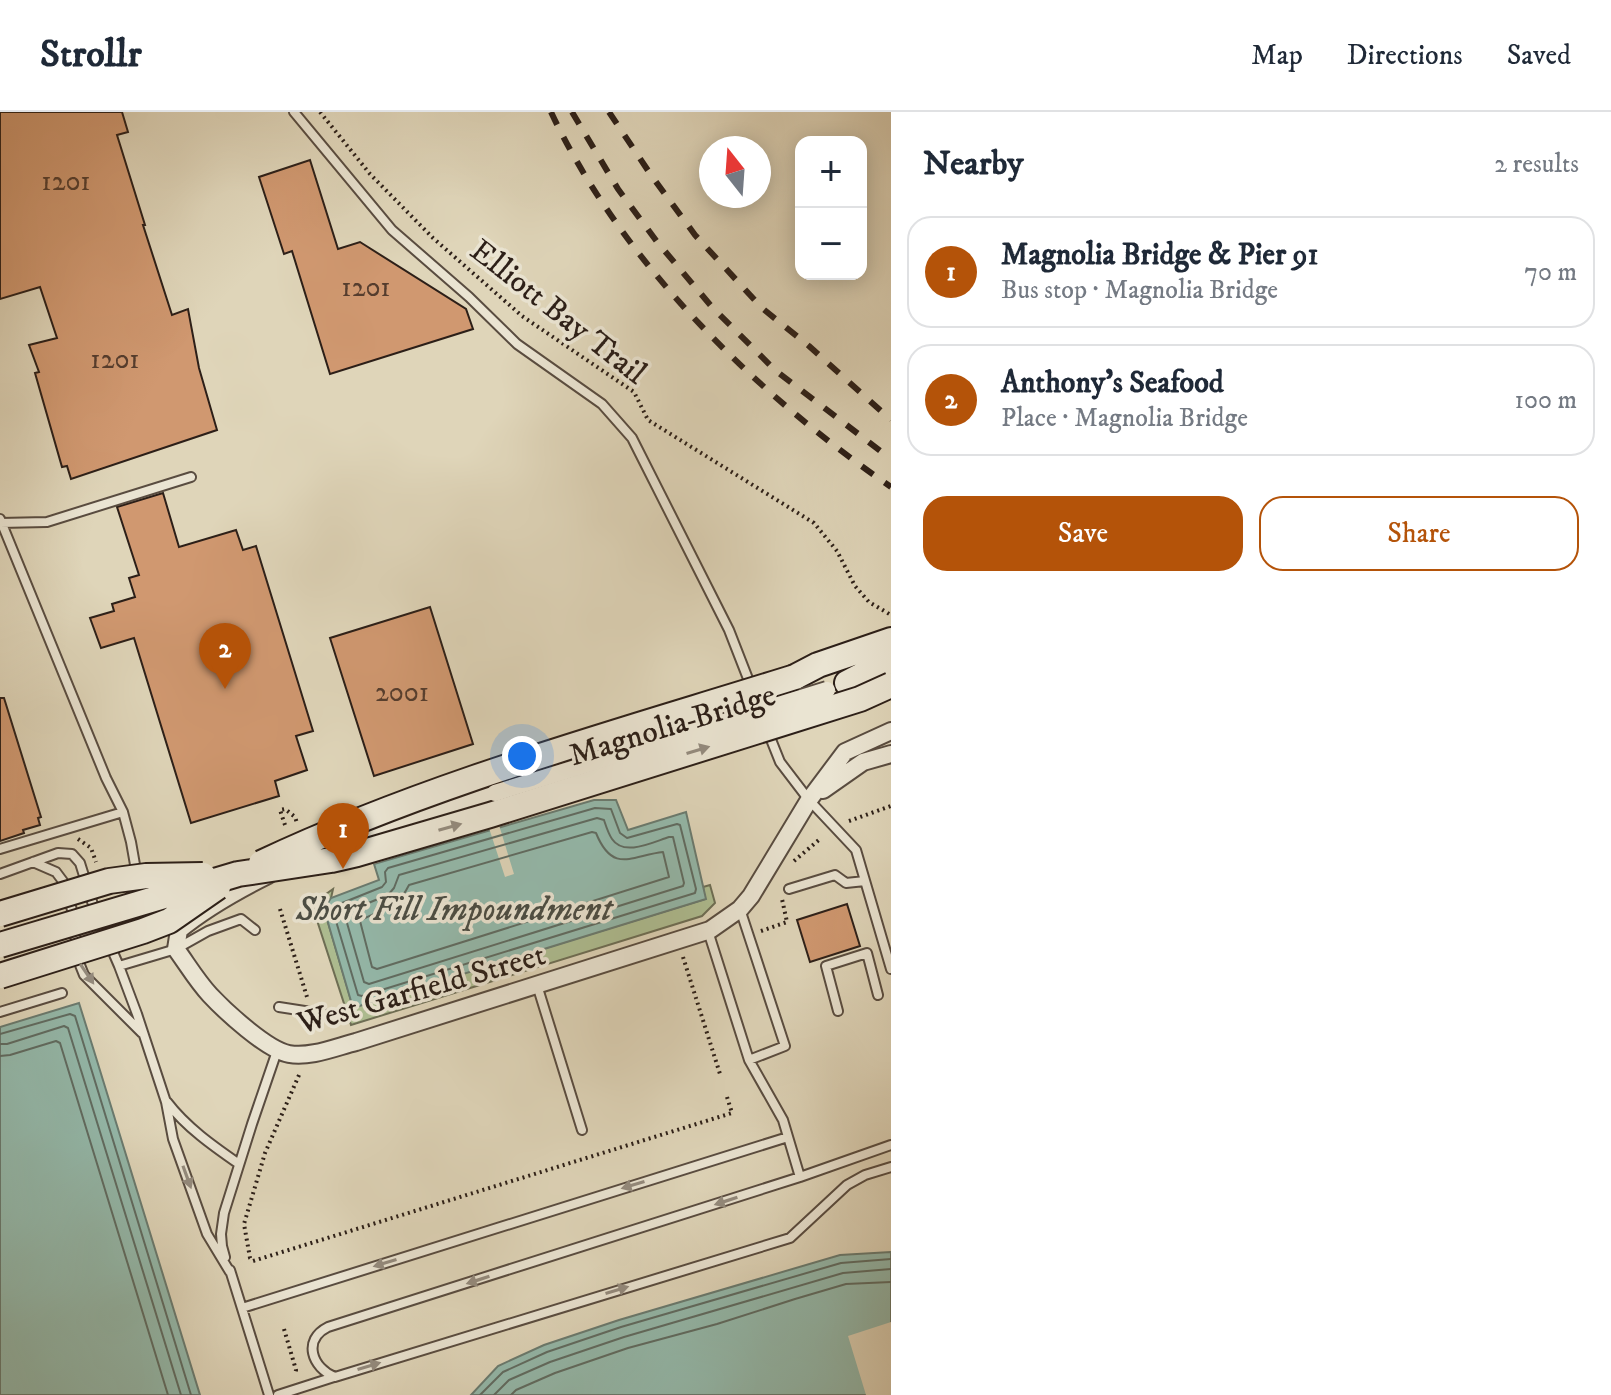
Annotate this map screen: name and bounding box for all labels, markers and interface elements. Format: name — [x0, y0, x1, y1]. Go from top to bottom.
text: Strollr — [40, 31, 142, 79]
text: Map — [1251, 38, 1303, 73]
text: Directions — [1347, 38, 1463, 73]
text: Saved — [1507, 38, 1571, 73]
north arrow — [699, 136, 771, 208]
map controls — [795, 136, 867, 280]
button: + — [795, 136, 867, 208]
text: Nearby — [923, 143, 1024, 185]
text: 2 results — [1494, 148, 1579, 181]
house number: 1201 — [41, 164, 91, 199]
button: − — [795, 208, 867, 280]
street label: Elliott Bay Trail — [462, 231, 654, 394]
text: Magnolia Bridge & Pier 91 — [1001, 237, 1318, 274]
text: 1 — [946, 256, 956, 289]
text: 70 m — [1524, 256, 1577, 289]
house number: 1201 — [341, 270, 391, 305]
text: Bus stop · Magnolia Bridge — [1001, 274, 1278, 307]
house number: 1201 — [90, 342, 140, 377]
text: Anthony's Seafood — [1001, 365, 1224, 402]
text: 2 — [945, 384, 957, 417]
text: 100 m — [1514, 384, 1577, 417]
text: Place · Magnolia Bridge — [1001, 402, 1248, 435]
button: Save — [923, 496, 1243, 571]
button: Share — [1259, 496, 1579, 571]
pin: 2 — [199, 623, 251, 689]
house number: 2001 — [375, 675, 429, 710]
street label: Magnolia Bridge — [565, 676, 781, 776]
your location — [502, 736, 542, 776]
one-way arrow — [687, 743, 711, 756]
pin: 1 — [317, 803, 369, 869]
one-way arrow — [439, 820, 463, 833]
water label: Short Fill Impoundment — [295, 889, 615, 931]
street label: West Garfield Street — [292, 935, 550, 1045]
one-way arrow — [79, 963, 94, 984]
one-way arrow — [181, 1165, 193, 1189]
one-way arrow — [621, 1179, 645, 1192]
one-way arrow — [713, 1195, 737, 1208]
one-way arrow — [373, 1257, 397, 1270]
one-way arrow — [466, 1274, 490, 1286]
one-way arrow — [606, 1284, 630, 1296]
one-way arrow — [357, 1360, 381, 1372]

